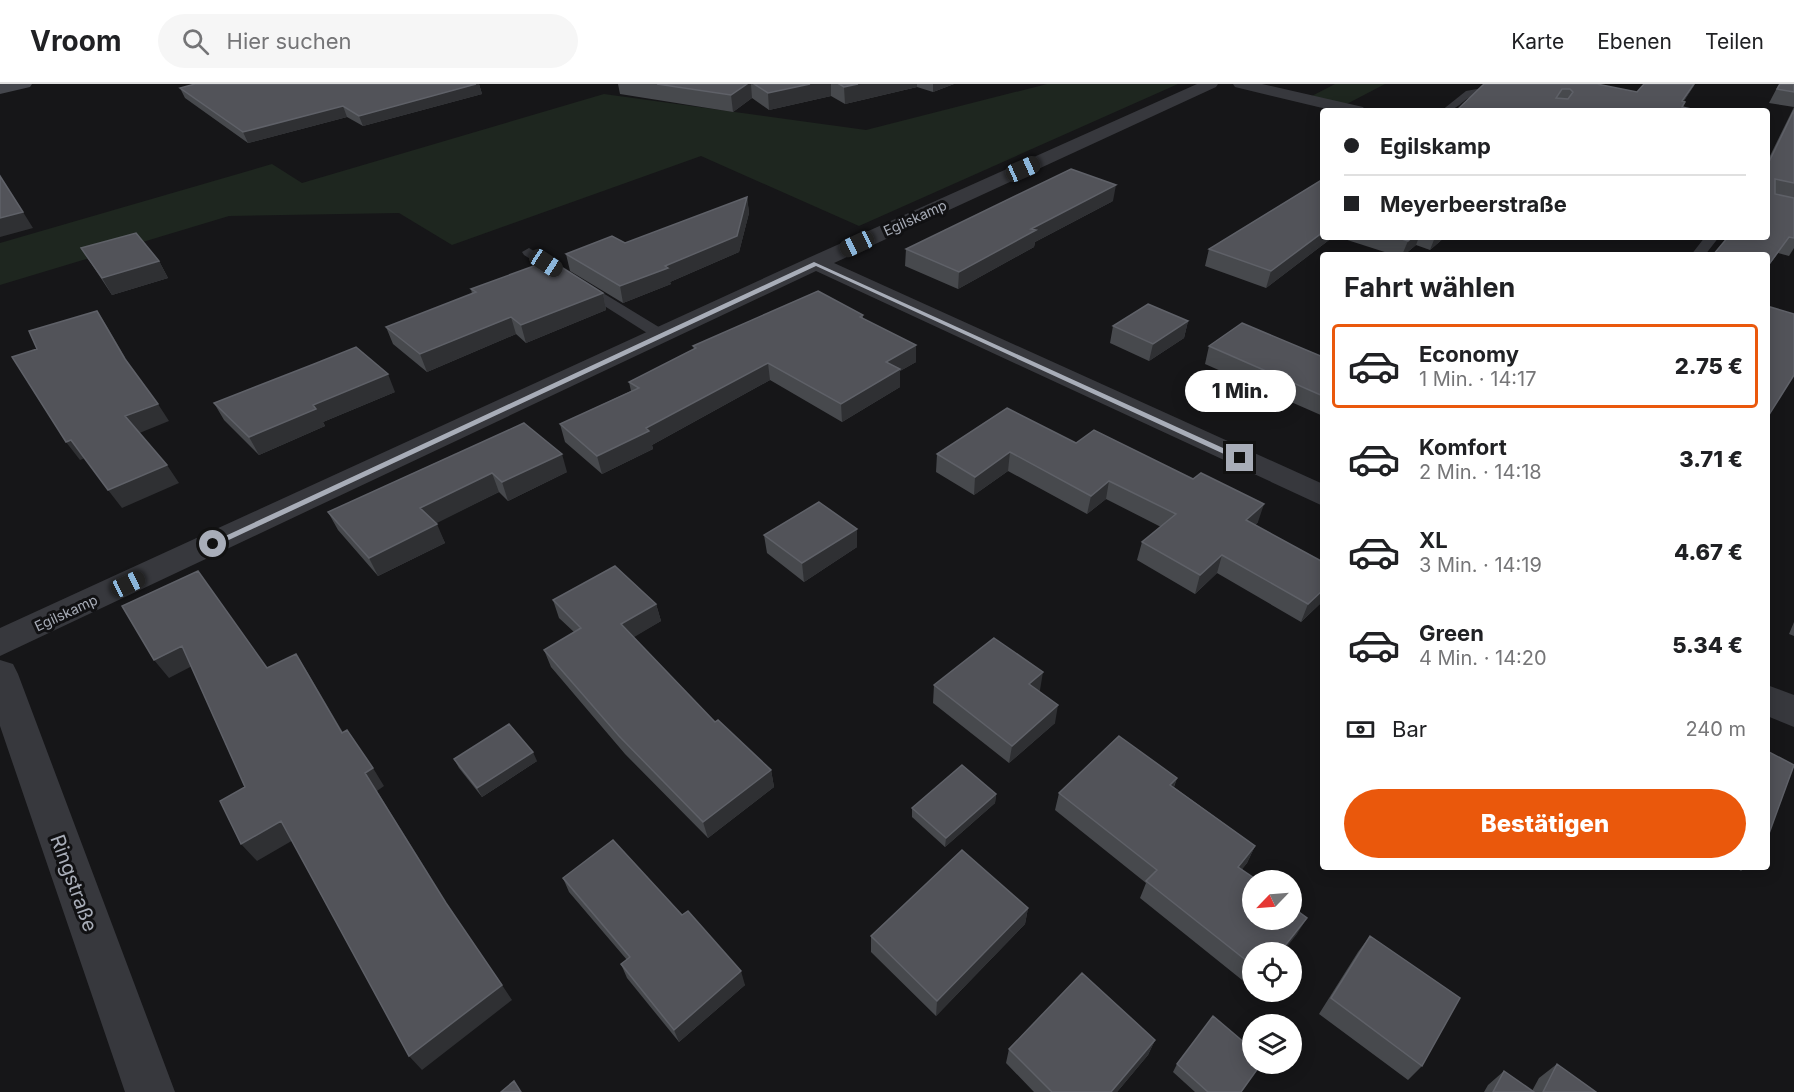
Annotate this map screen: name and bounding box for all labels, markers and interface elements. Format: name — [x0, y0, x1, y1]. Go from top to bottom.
search box — [158, 14, 578, 68]
text: Vroom — [30, 24, 122, 58]
icon: search — [179, 25, 212, 58]
text: Hier suchen — [227, 28, 352, 54]
text: Karte — [1511, 29, 1564, 54]
text: Ebenen — [1597, 29, 1672, 54]
text: Teilen — [1705, 29, 1764, 54]
text: Egilskamp — [1380, 133, 1491, 159]
car — [1003, 153, 1043, 185]
text: Meyerbeerstraße — [1380, 191, 1567, 217]
street label: Egilskamp — [880, 196, 949, 239]
car — [837, 228, 877, 260]
car — [526, 246, 566, 280]
text: Fahrt wählen — [1344, 271, 1515, 304]
icon: car — [1347, 339, 1401, 393]
text: Economy — [1419, 341, 1519, 367]
text: 2.75 € — [1675, 353, 1743, 379]
text: 1 Min. · 14:17 — [1419, 367, 1537, 391]
callout: 1 Min. — [1184, 371, 1296, 413]
text: 1 Min. — [1212, 379, 1269, 403]
icon: car — [1347, 432, 1401, 486]
text: Komfort — [1419, 434, 1507, 460]
route end — [1226, 444, 1253, 471]
text: 3.71 € — [1679, 446, 1743, 472]
text: 2 Min. · 14:18 — [1419, 460, 1542, 484]
icon: car — [1347, 525, 1401, 579]
text: XL — [1419, 527, 1448, 553]
route start — [199, 530, 226, 557]
text: 4.67 € — [1674, 539, 1743, 565]
text: 3 Min. · 14:19 — [1419, 553, 1542, 577]
car — [108, 568, 148, 600]
street label: Egilskamp — [32, 591, 100, 635]
icon: car — [1347, 618, 1401, 672]
text: Green — [1419, 620, 1484, 646]
text: 5.34 € — [1672, 632, 1743, 658]
text: 4 Min. · 14:20 — [1419, 646, 1547, 670]
icon: cash — [1344, 713, 1377, 746]
text: Bar — [1392, 716, 1427, 742]
text: 240 m — [1685, 717, 1746, 741]
button: Bestätigen — [1344, 789, 1746, 858]
street label: Ringstraße — [45, 831, 103, 935]
north arrow — [1242, 870, 1302, 930]
map controls — [1242, 870, 1302, 1074]
button: locate — [1242, 942, 1302, 1002]
button: layers — [1242, 1014, 1302, 1074]

